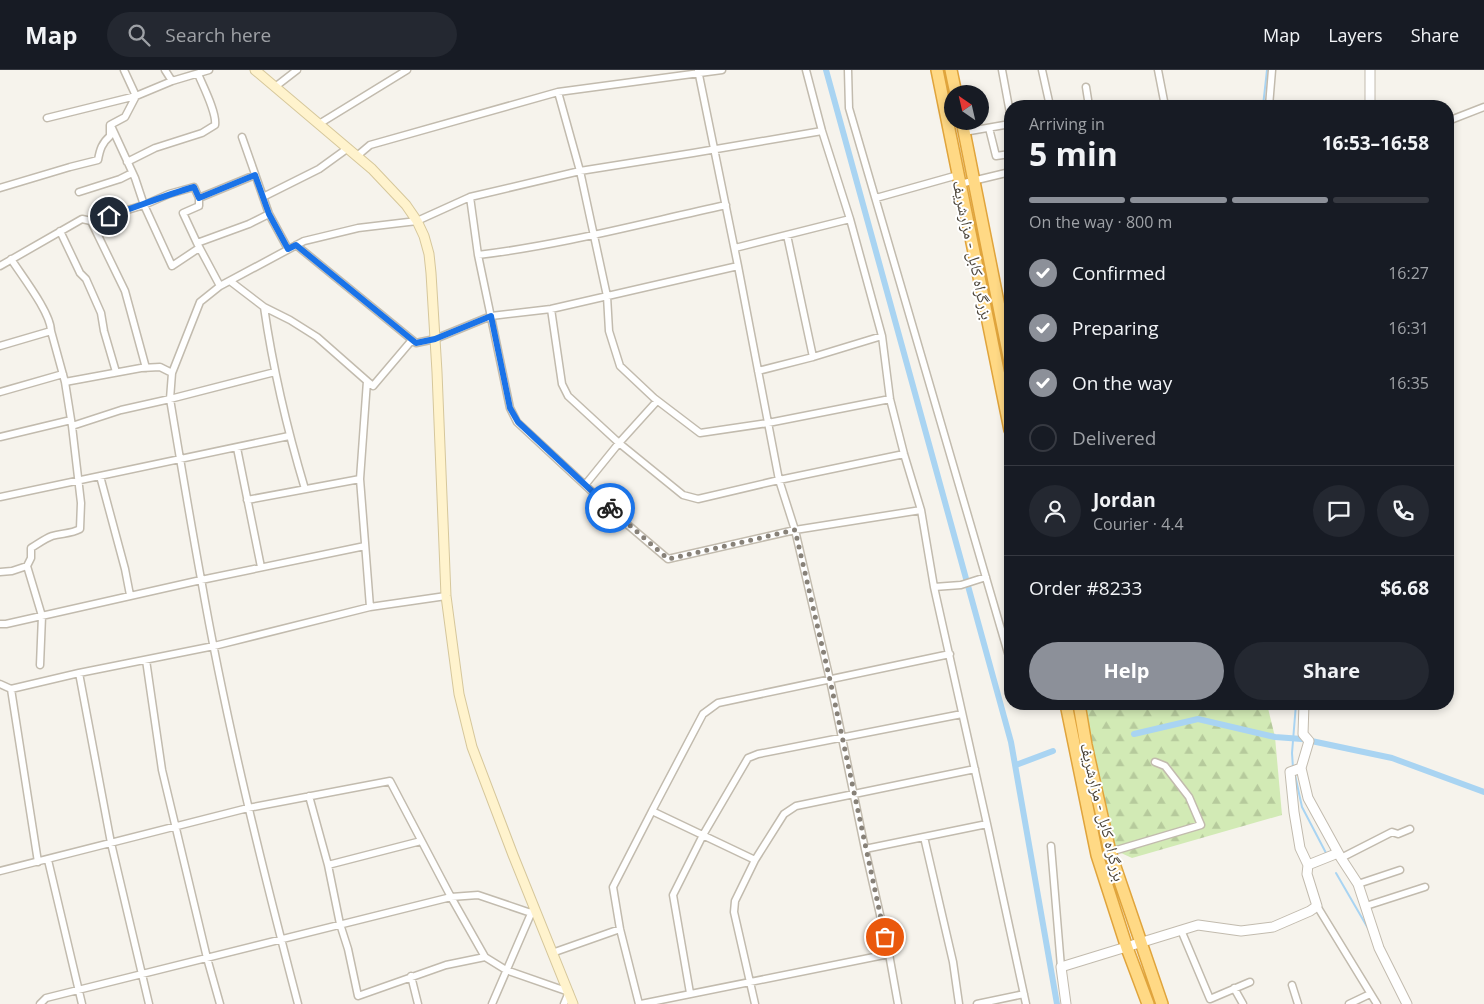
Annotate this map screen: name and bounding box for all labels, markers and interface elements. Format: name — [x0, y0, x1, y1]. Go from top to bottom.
search box — [107, 12, 457, 57]
text: Map — [25, 18, 77, 51]
icon: search — [125, 21, 153, 49]
text: Search here — [165, 22, 271, 48]
text: Map — [1263, 23, 1300, 47]
text: Layers — [1328, 23, 1383, 47]
text: Share — [1411, 23, 1459, 47]
north arrow — [944, 85, 989, 130]
map controls — [944, 85, 989, 130]
text: Arriving in — [1029, 113, 1105, 135]
text: 16:53–16:58 — [1322, 130, 1429, 156]
text: 5 min — [1029, 132, 1118, 175]
street label: بزرگراه کابل - مزارشریف — [947, 178, 999, 322]
pin — [88, 195, 130, 237]
icon: home — [95, 202, 123, 230]
text: On the way · 800 m — [1029, 211, 1172, 233]
icon: check — [1029, 259, 1057, 287]
text: Confirmed — [1072, 260, 1166, 286]
text: 16:27 — [1388, 262, 1429, 284]
icon: check — [1029, 314, 1057, 342]
text: Preparing — [1072, 315, 1159, 341]
text: 16:31 — [1388, 317, 1429, 339]
icon: check — [1029, 369, 1057, 397]
text: On the way — [1072, 370, 1172, 396]
text: 16:35 — [1388, 372, 1429, 394]
text: Delivered — [1072, 425, 1156, 451]
courier — [585, 483, 635, 533]
button: person — [1029, 485, 1081, 537]
button: chat — [1313, 485, 1365, 537]
button: phone — [1377, 485, 1429, 537]
text: Jordan — [1093, 487, 1156, 513]
icon: bike — [596, 494, 624, 522]
text: Courier · 4.4 — [1093, 513, 1184, 535]
text: Order #8233 — [1029, 575, 1142, 601]
text: $6.68 — [1380, 575, 1429, 601]
button: Help — [1029, 642, 1224, 700]
button: Share — [1234, 642, 1429, 700]
street label: بزرگراه کابل - مزارشریف — [1075, 740, 1131, 884]
pin — [864, 916, 906, 958]
icon: bag — [871, 923, 899, 951]

